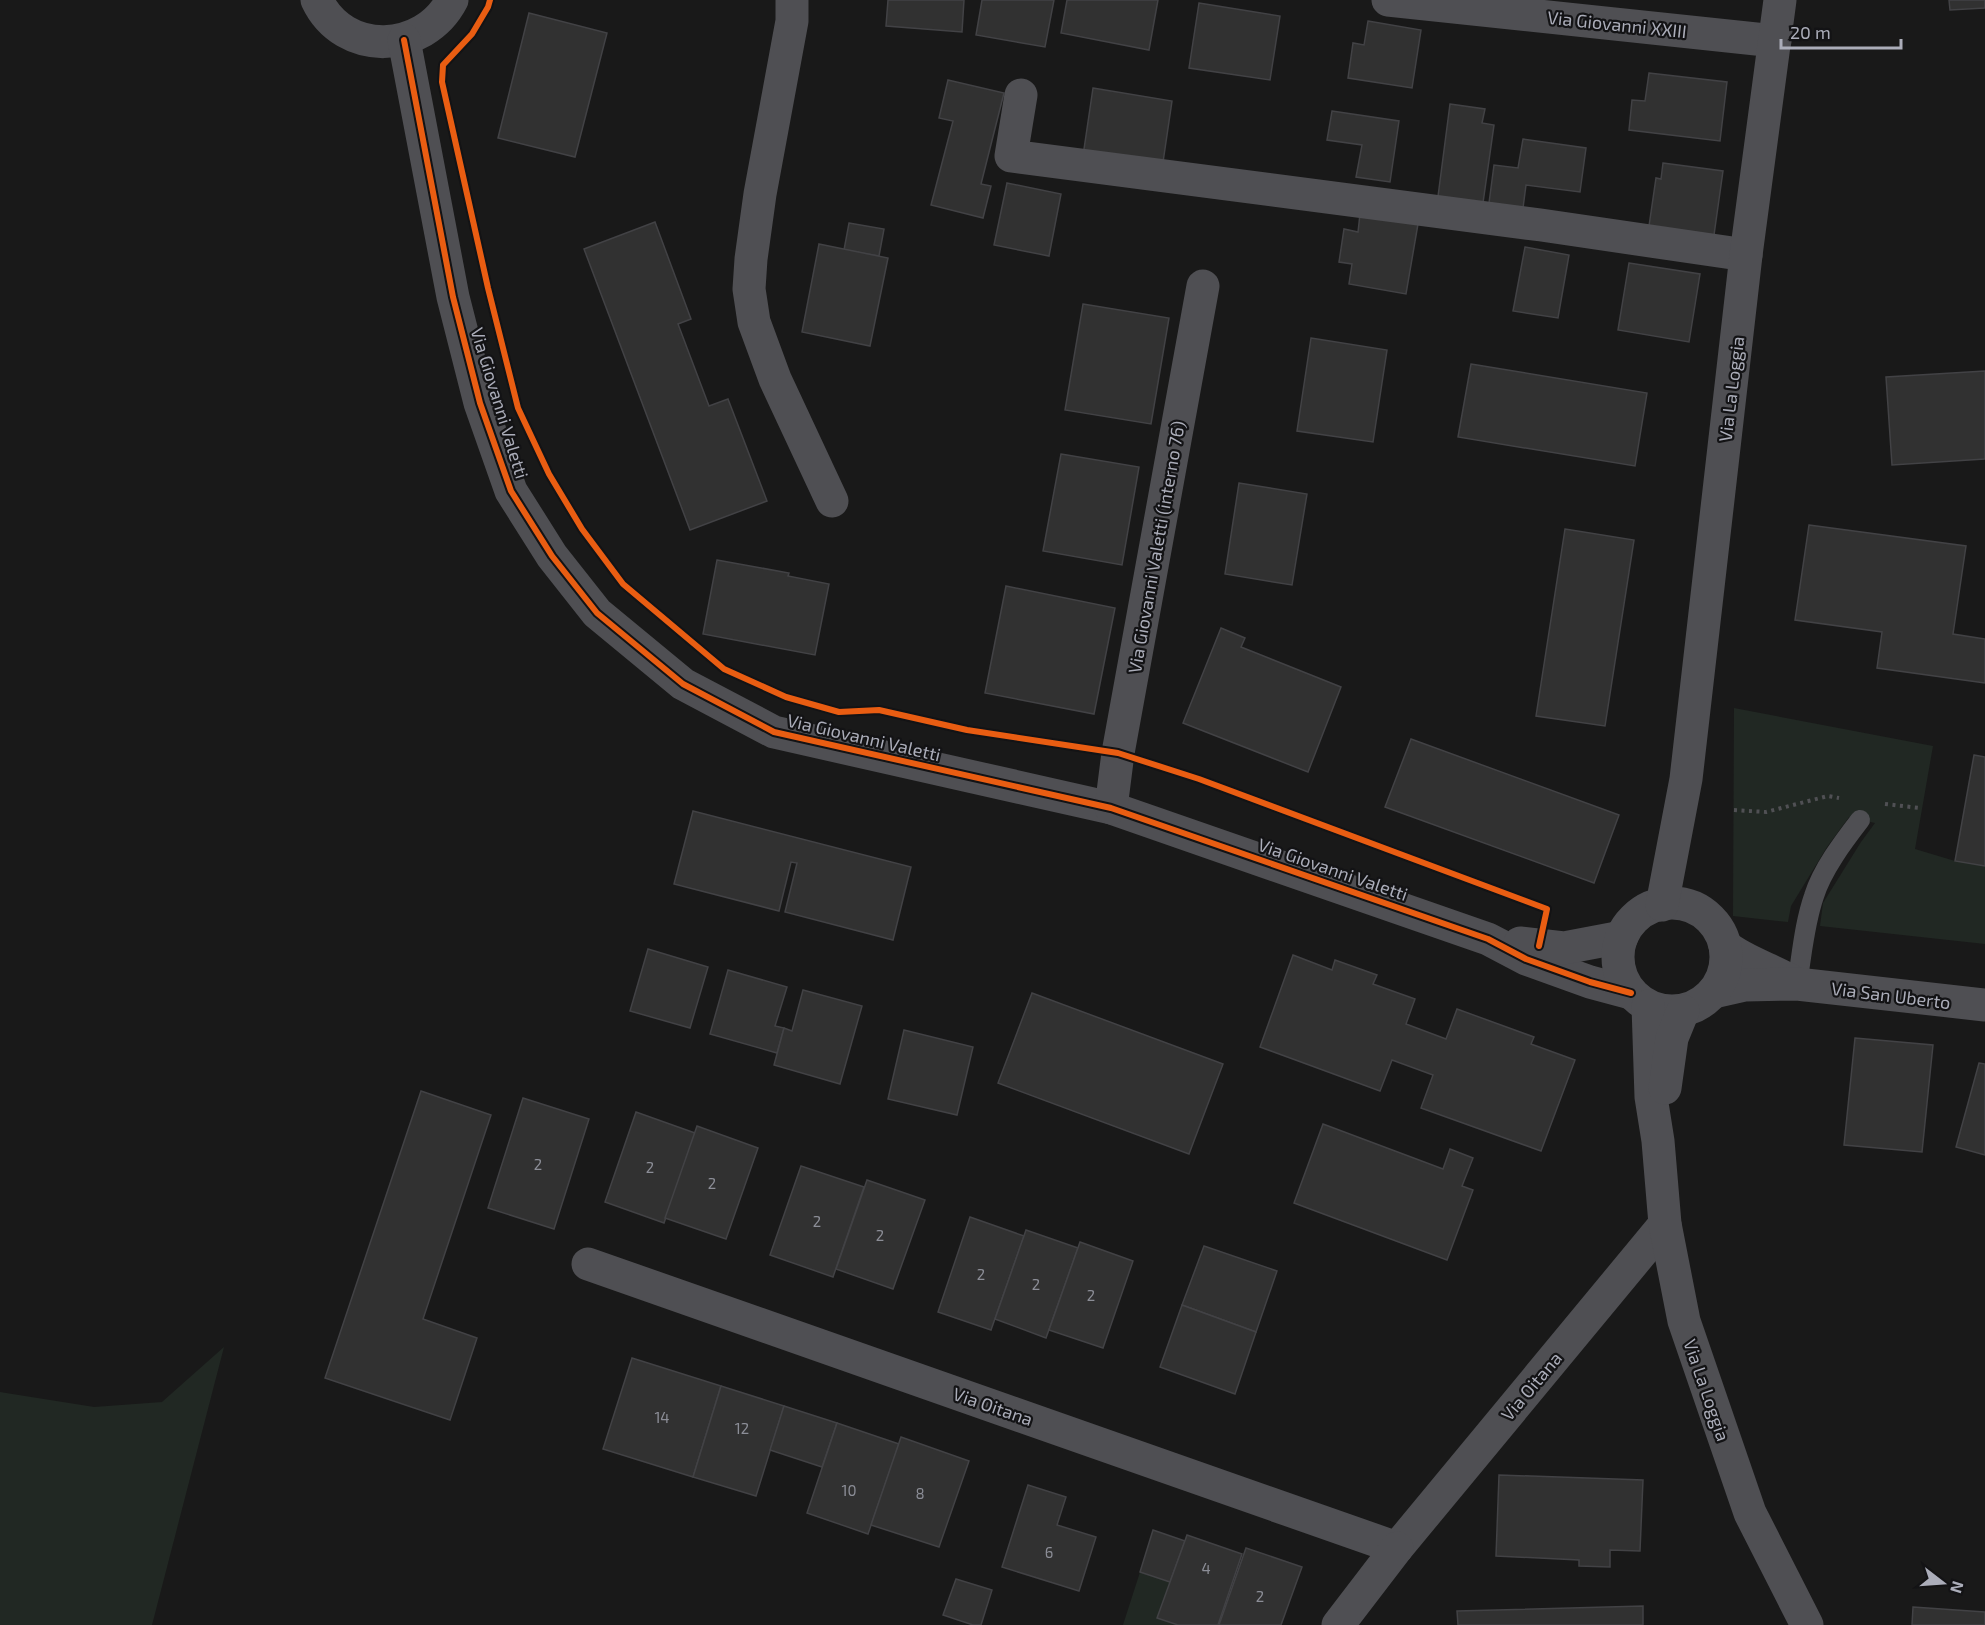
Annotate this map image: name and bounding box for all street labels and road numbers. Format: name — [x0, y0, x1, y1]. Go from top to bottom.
street label: Via Giovanni XXIII — [1546, 6, 1688, 42]
street label: Via Giovanni Valetti — [467, 325, 533, 481]
street label: Via La Loggia — [1714, 335, 1748, 443]
street label: Via Giovanni Valetti (interno 76) — [1123, 419, 1189, 675]
street label: Via Giovanni Valetti — [785, 709, 943, 765]
street label: Via Giovanni Valetti — [1255, 833, 1411, 905]
street label: Via San Uberto — [1830, 977, 1952, 1013]
street label: Via La Loggia — [1679, 1336, 1735, 1444]
street label: Via Oitana — [1496, 1347, 1566, 1425]
street label: Via Oitana — [950, 1382, 1036, 1430]

